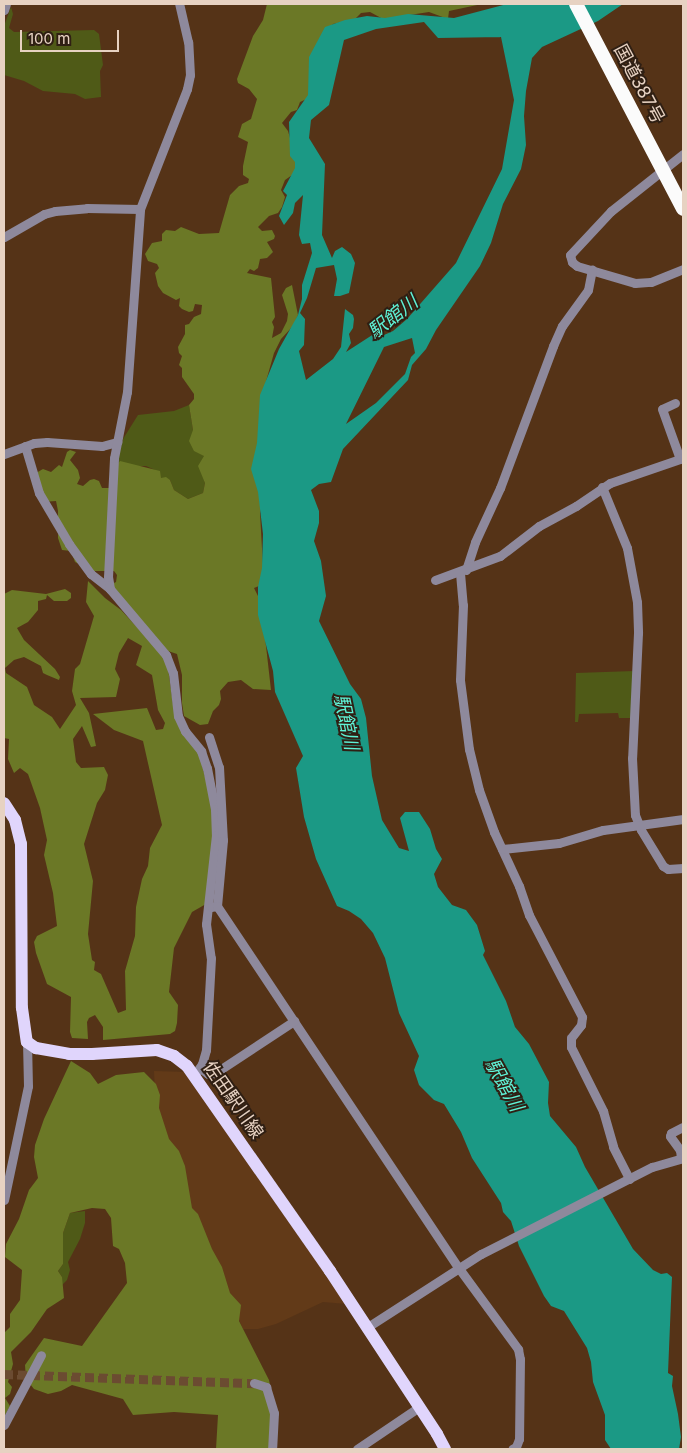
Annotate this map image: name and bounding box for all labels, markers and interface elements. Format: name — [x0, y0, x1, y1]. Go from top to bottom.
scale bar — [22, 20, 121, 52]
text: 100 m — [28, 29, 70, 48]
street label: 国道387号 — [609, 41, 669, 127]
water label: 駅館川 — [364, 290, 422, 344]
water label: 駅館川 — [329, 692, 363, 752]
water label: 駅館川 — [480, 1055, 528, 1115]
street label: 佐田駅川線 — [198, 1057, 268, 1143]

